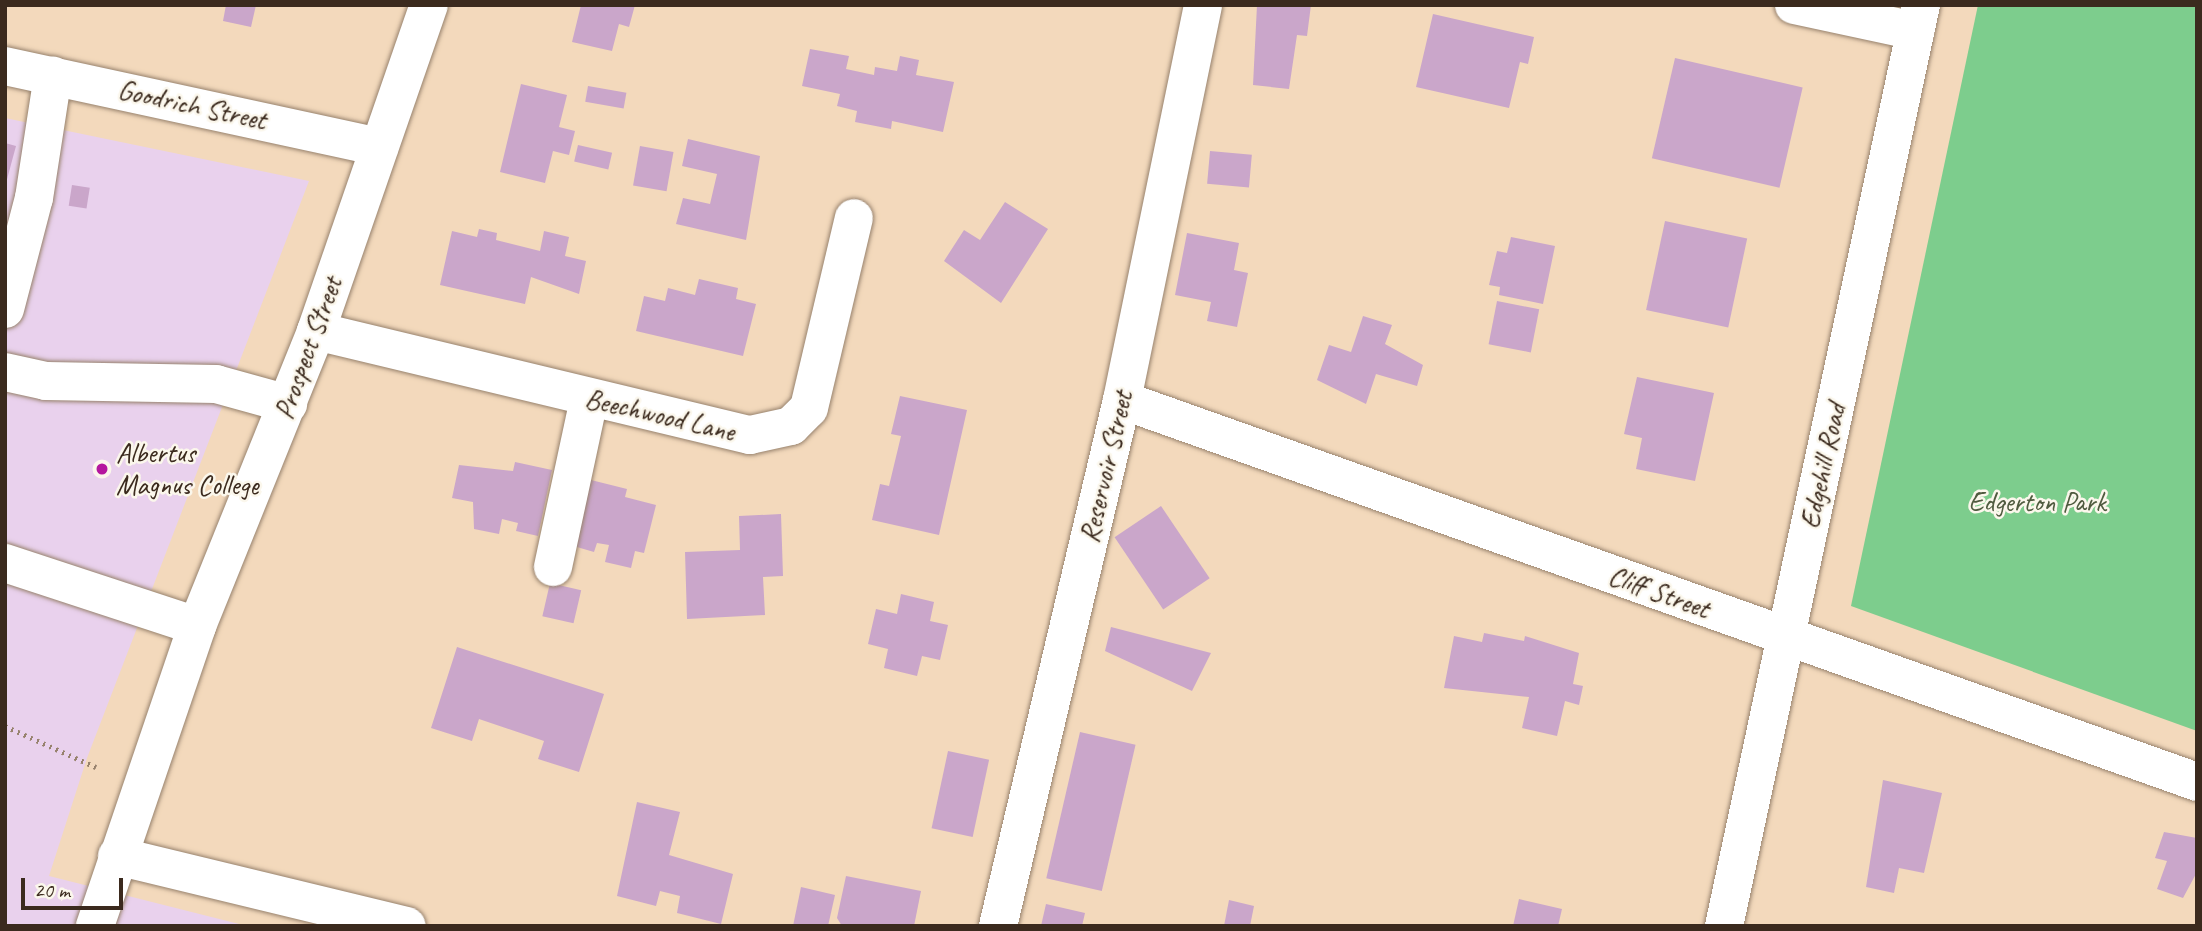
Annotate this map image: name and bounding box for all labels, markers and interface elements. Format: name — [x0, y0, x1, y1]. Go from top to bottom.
street label: Goodrich Street — [115, 73, 269, 137]
street label: Prospect Street — [267, 272, 349, 424]
street label: Beechwood Lane — [582, 381, 738, 449]
street label: Reservoir Street — [1072, 388, 1140, 546]
street label: Edgehill Road — [1793, 401, 1853, 531]
place label: Albertus Magnus College — [116, 436, 258, 502]
marker: Albertus Magnus College — [94, 461, 110, 477]
park label: Edgerton Park — [1968, 485, 2106, 519]
street label: Cliff Street — [1604, 558, 1714, 626]
scale bar — [24, 864, 126, 908]
text: 20 m — [34, 877, 70, 903]

